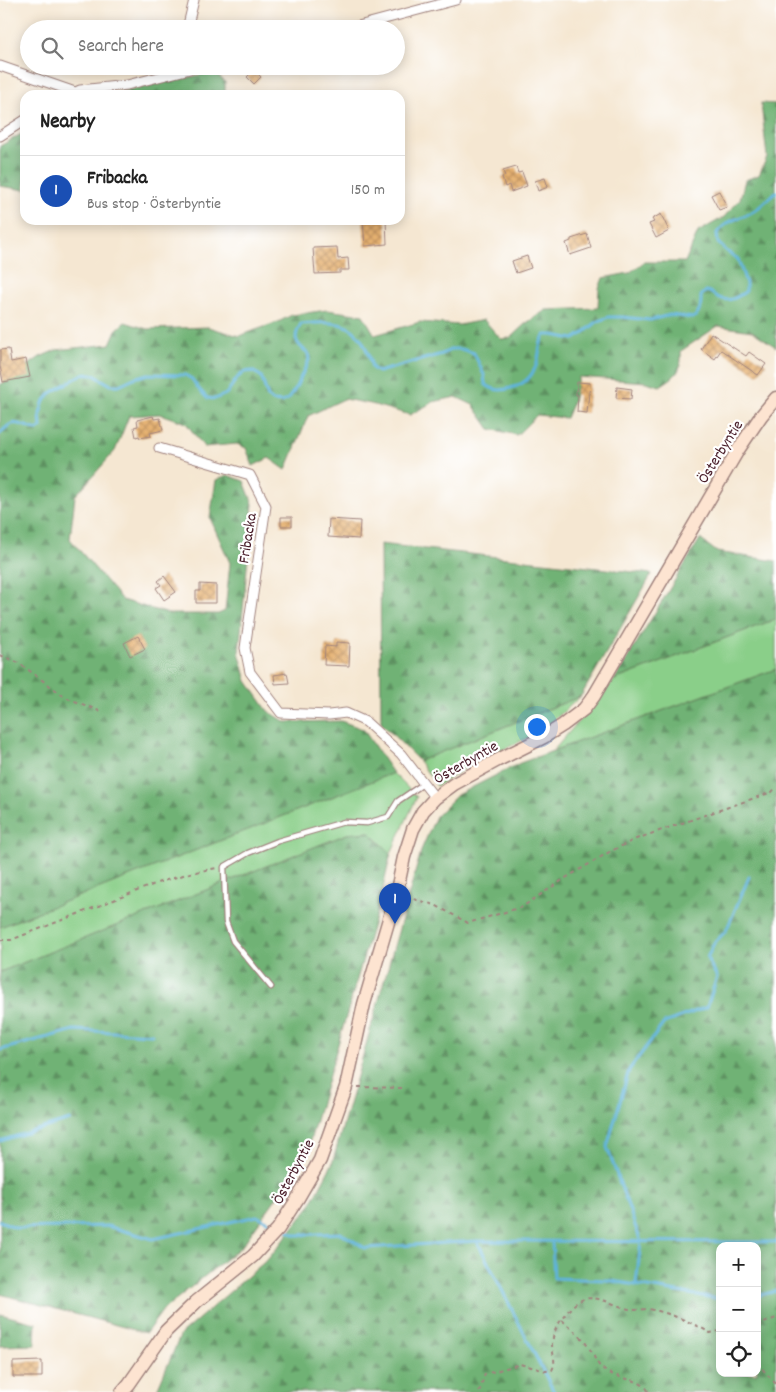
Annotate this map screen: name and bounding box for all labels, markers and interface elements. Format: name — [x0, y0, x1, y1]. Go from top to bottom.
search box — [20, 20, 405, 75]
icon: search — [38, 34, 66, 62]
text: Search here — [78, 34, 164, 61]
text: Nearby — [40, 108, 95, 138]
text: Fribacka — [87, 166, 147, 193]
text: 1 — [54, 179, 58, 202]
text: 150 m — [351, 179, 385, 202]
text: Bus stop · Österbyntie — [87, 193, 221, 216]
street label: Österbyntie — [693, 416, 750, 489]
street label: Fribacka — [233, 511, 264, 565]
your location — [524, 714, 550, 740]
street label: Österbyntie — [430, 735, 503, 791]
pin: 1 — [379, 883, 411, 924]
street label: Österbyntie — [267, 1135, 321, 1209]
map controls — [716, 1242, 761, 1377]
button: + — [716, 1242, 761, 1287]
button: − — [716, 1287, 761, 1332]
button: locate — [716, 1332, 761, 1377]

